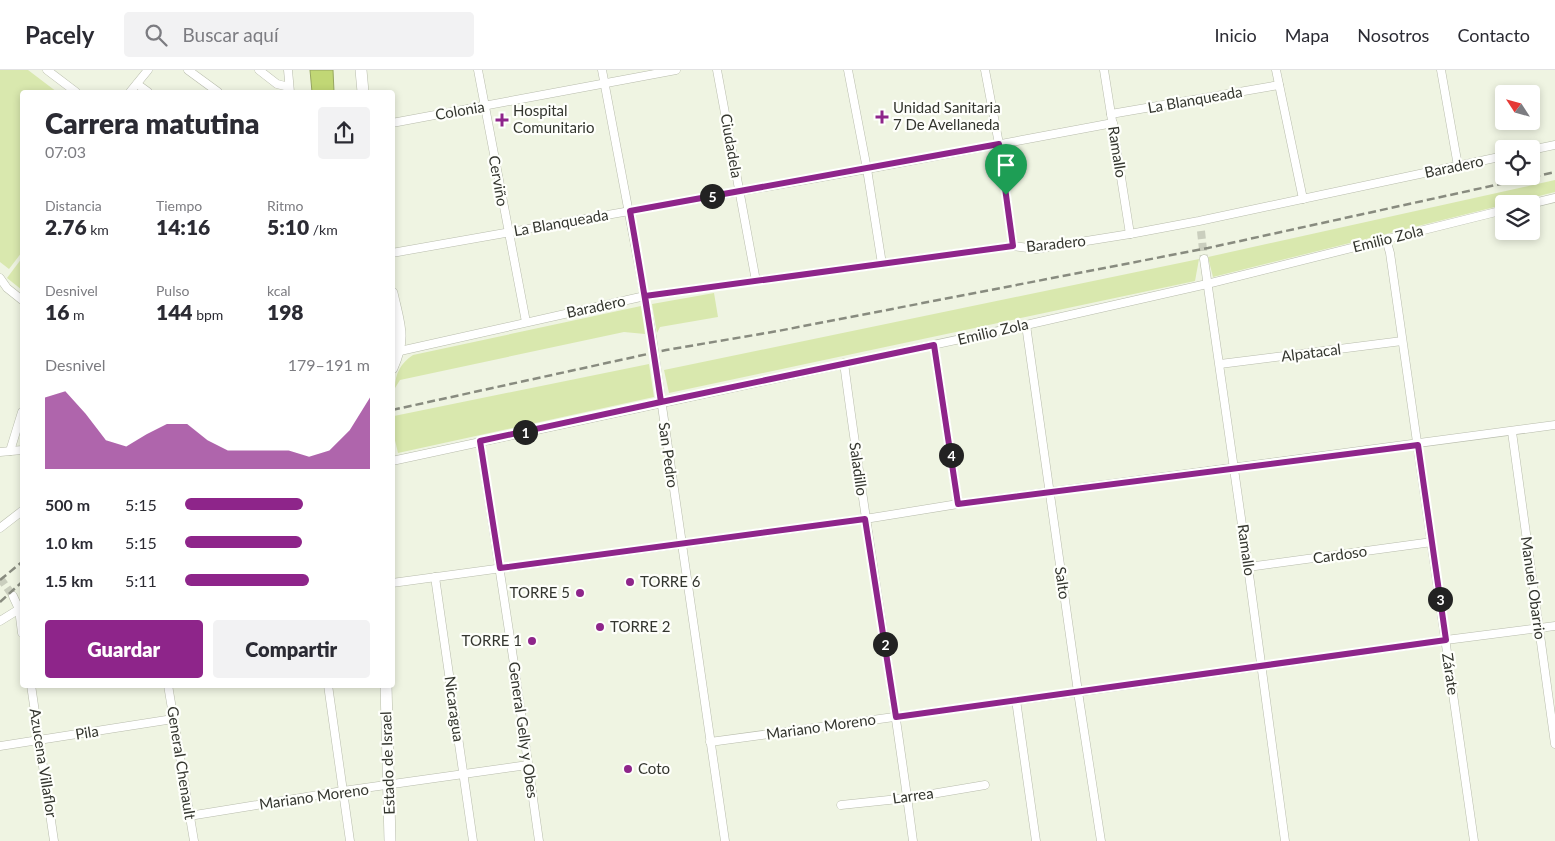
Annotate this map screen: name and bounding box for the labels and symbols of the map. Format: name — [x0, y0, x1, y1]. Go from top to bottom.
street label: La Blanqueada — [1146, 82, 1244, 116]
north arrow — [1495, 85, 1540, 130]
street label: Colonia — [434, 97, 486, 123]
place label: Unidad Sanitaria 7 De Avellaneda — [893, 98, 1001, 133]
place label: Hospital Comunitario — [513, 101, 594, 136]
marker: Unidad Sanitaria 7 De Avellaneda — [875, 110, 889, 124]
street label: Ciudadela — [717, 112, 747, 179]
marker: Hospital Comunitario — [495, 113, 509, 127]
street label: Ramallo — [1105, 125, 1131, 179]
pin — [985, 144, 1027, 195]
street label: Baradero — [1423, 151, 1485, 181]
street label: Cerviño — [486, 154, 512, 208]
pin: 5 — [700, 184, 724, 208]
street label: La Blanqueada — [512, 205, 610, 239]
street label: Emilio Zola — [1351, 221, 1425, 255]
street label: Baradero — [1025, 231, 1087, 255]
street label: Baradero — [565, 291, 627, 321]
street label: Emilio Zola — [956, 314, 1030, 348]
street label: Alpatacal — [1280, 339, 1342, 365]
pin: 1 — [512, 420, 538, 444]
street label: San Pedro — [655, 421, 683, 489]
street label: Saladillo — [846, 441, 872, 497]
pin: 4 — [938, 442, 964, 468]
street label: Ramallo — [1234, 523, 1260, 577]
street label: Manuel Obarrio — [1518, 535, 1550, 641]
street label: Cardoso — [1312, 541, 1368, 567]
street label: Salto — [1052, 565, 1074, 600]
place label: TORRE 6 — [640, 572, 701, 590]
marker: TORRE 6 — [624, 576, 636, 588]
place label: TORRE 5 — [510, 583, 570, 601]
pin: 3 — [1428, 586, 1452, 612]
marker: TORRE 5 — [574, 587, 586, 599]
place label: TORRE 2 — [610, 617, 670, 635]
marker: TORRE 2 — [594, 621, 606, 633]
place label: TORRE 1 — [462, 631, 522, 649]
pin: 2 — [872, 632, 898, 656]
marker: TORRE 1 — [526, 635, 538, 647]
street label: Zárate — [1439, 652, 1463, 696]
street label: General Gelly y Obes — [505, 660, 542, 799]
street label: Nicaragua — [441, 675, 468, 743]
street label: General Chenault — [164, 705, 200, 821]
street label: Azucena Villaflor — [26, 707, 62, 819]
street label: Mariano Moreno — [765, 709, 877, 743]
street label: Estado de Israel — [376, 711, 398, 815]
street label: Pila — [74, 721, 100, 743]
place label: Coto — [638, 759, 670, 777]
marker: Coto — [622, 763, 634, 775]
street label: Mariano Moreno — [258, 779, 370, 813]
street label: Larrea — [891, 783, 934, 807]

